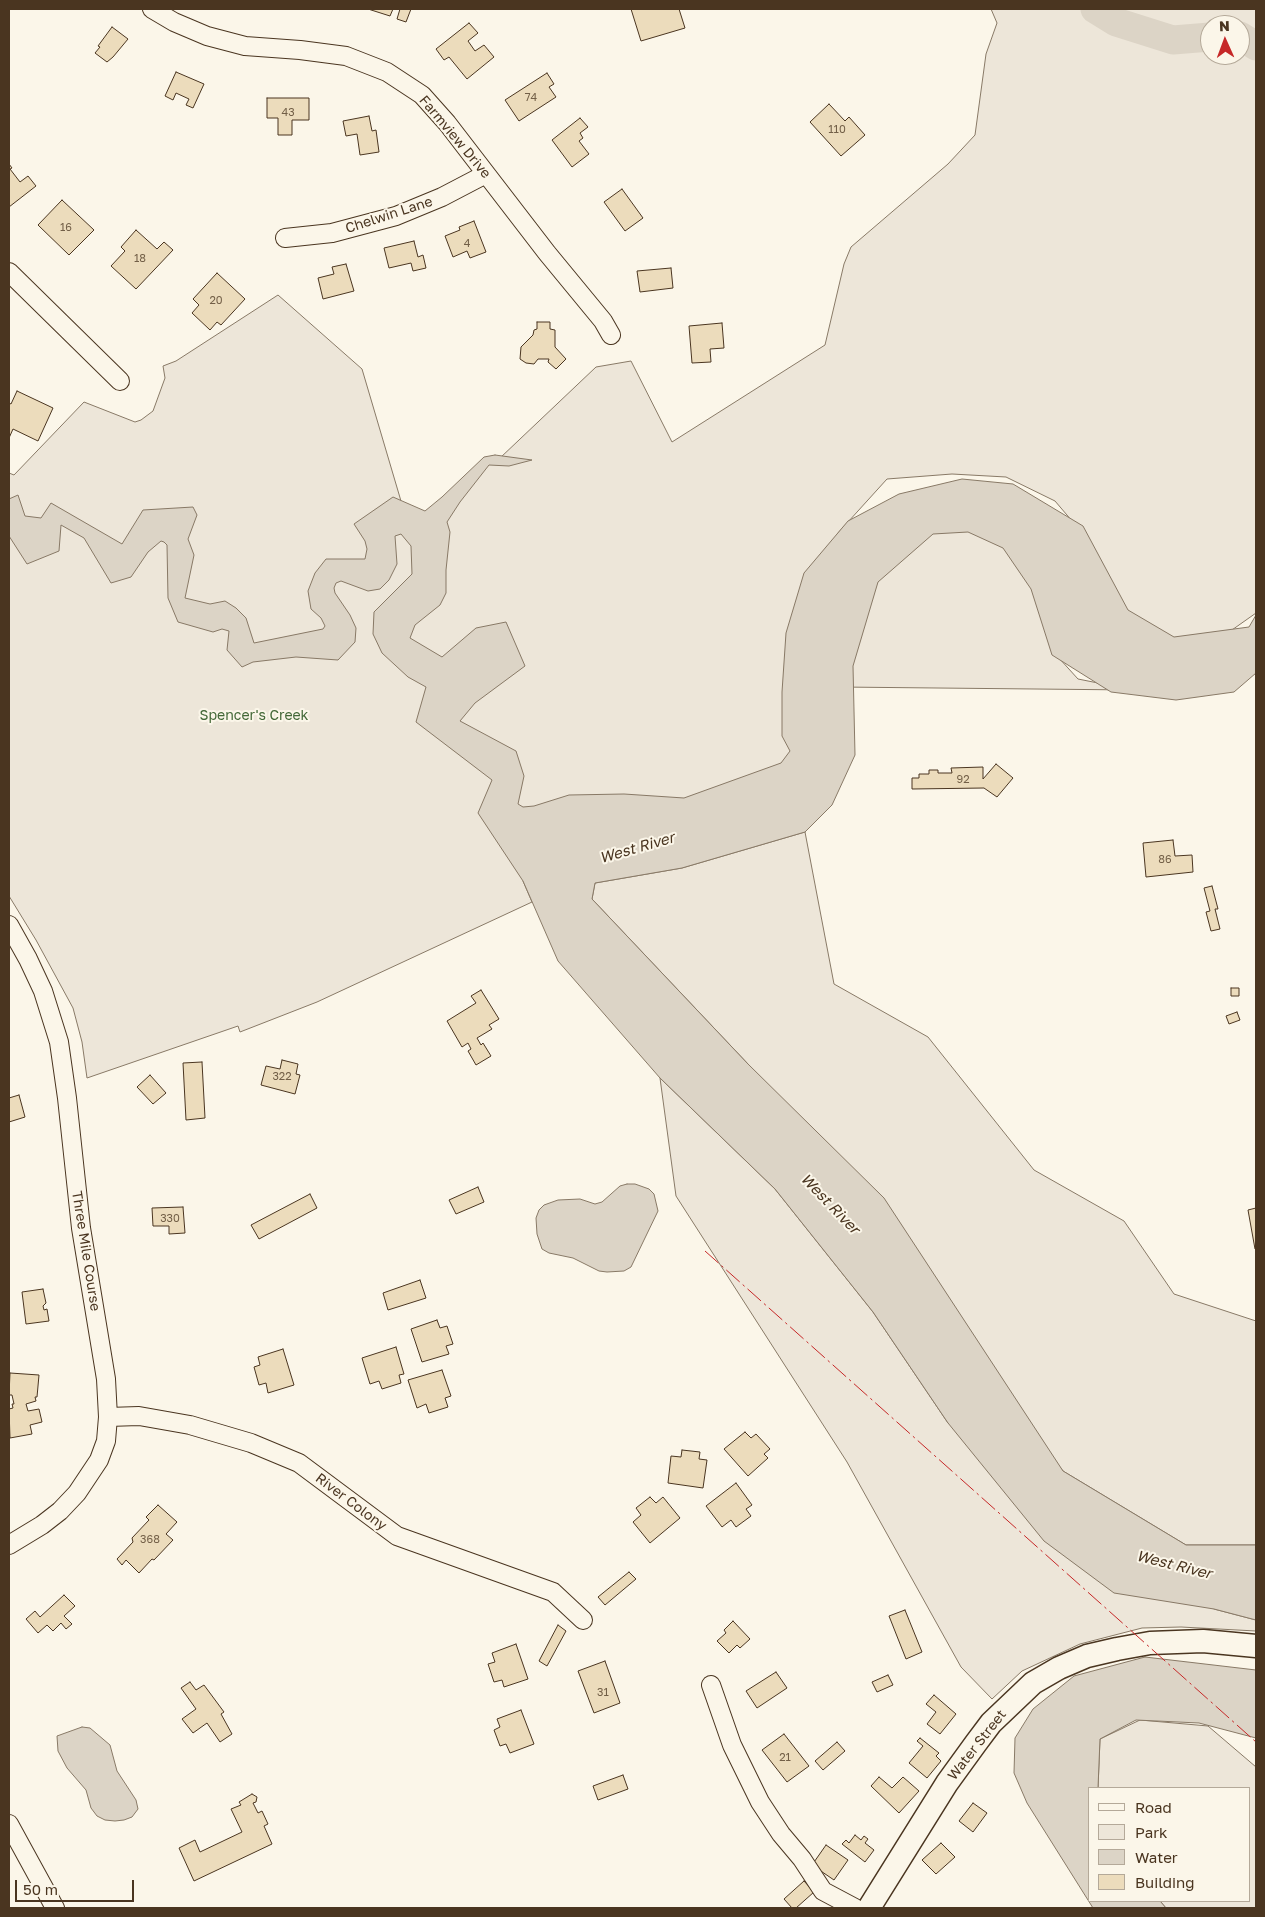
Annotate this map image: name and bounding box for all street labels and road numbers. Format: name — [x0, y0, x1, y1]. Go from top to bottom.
street label: Farmview Drive — [416, 92, 494, 182]
street label: Chelwin Lane — [343, 193, 435, 237]
street label: Three Mile Course — [68, 1190, 104, 1312]
street label: River Colony — [312, 1470, 390, 1534]
street label: Water Street — [944, 1706, 1010, 1784]

